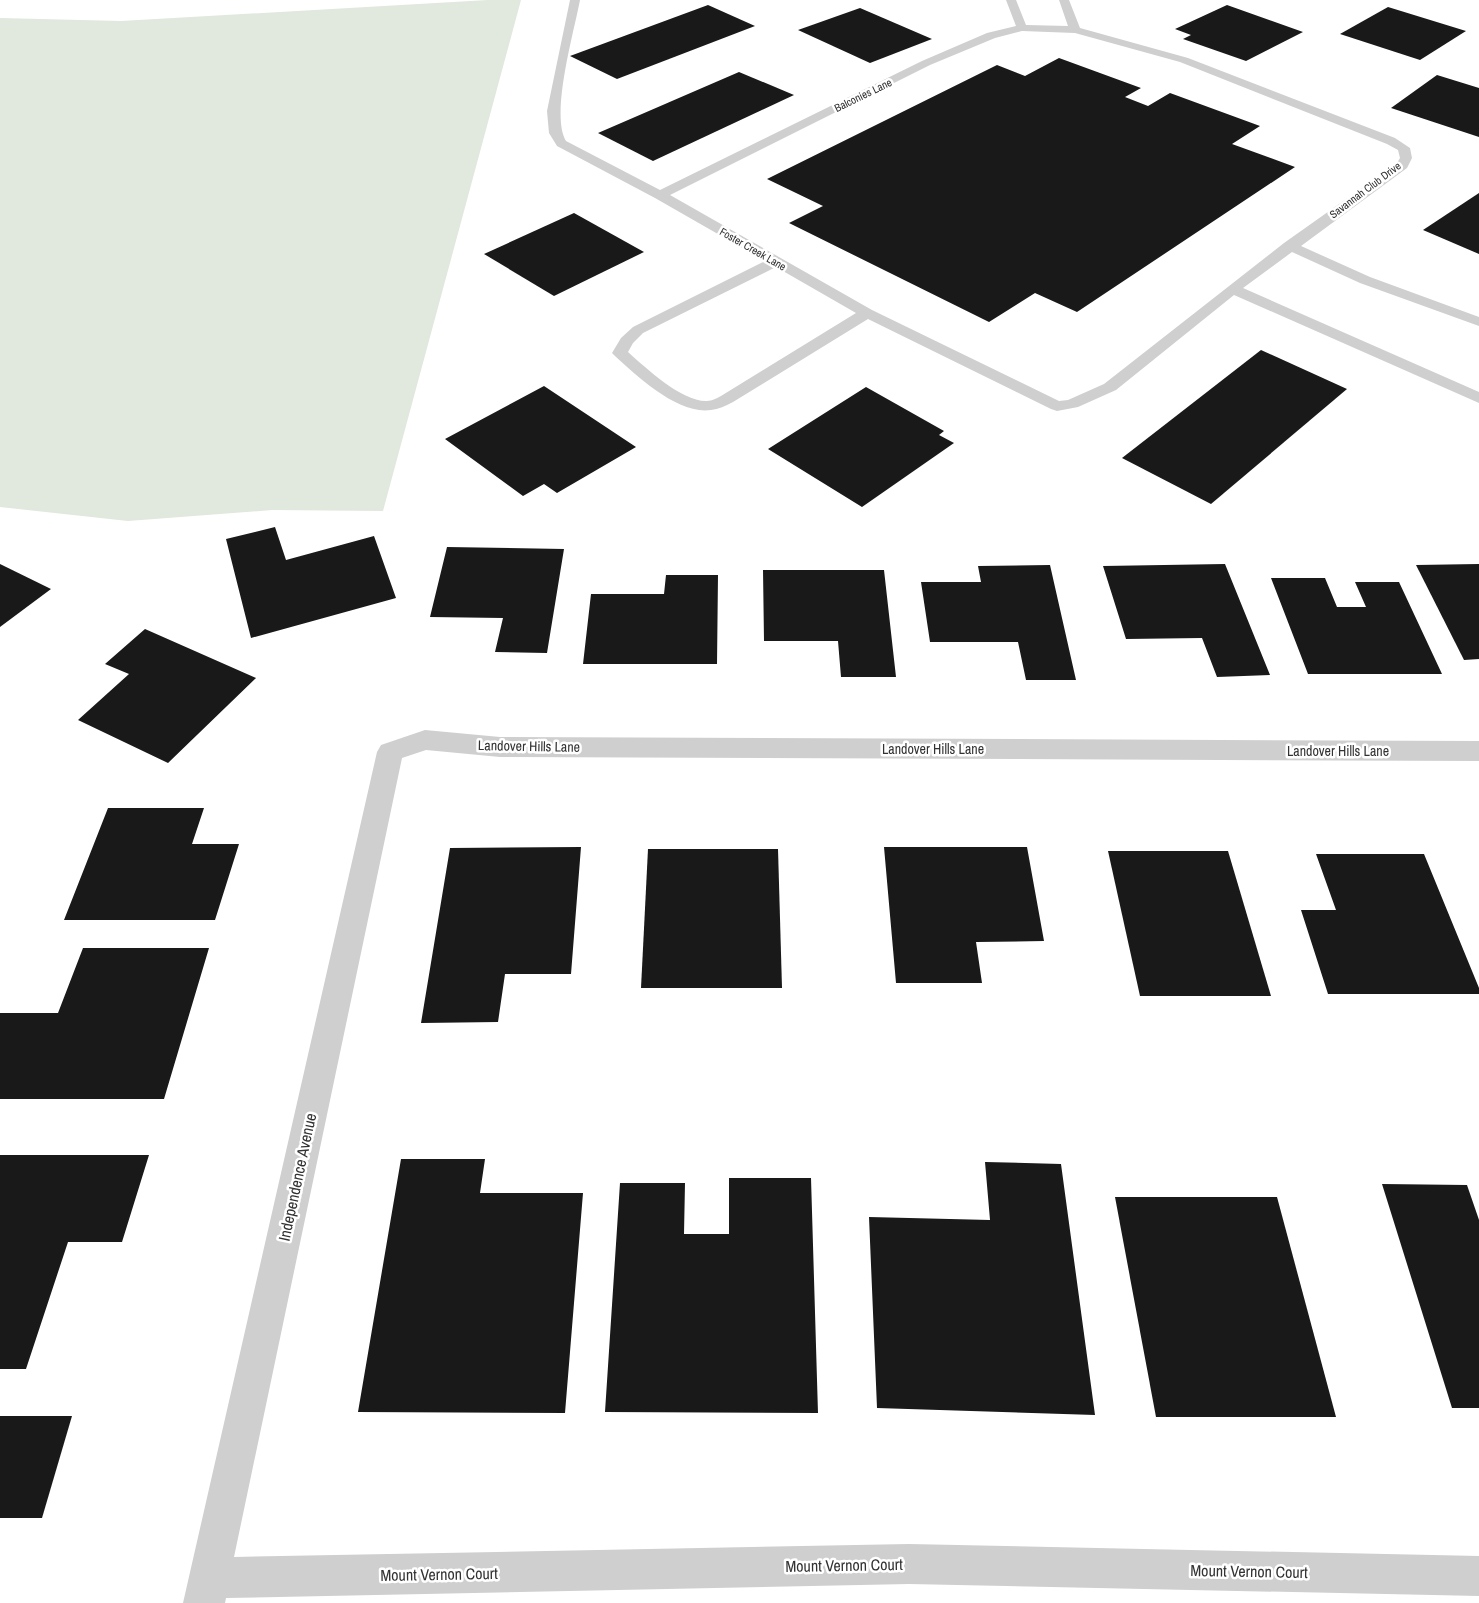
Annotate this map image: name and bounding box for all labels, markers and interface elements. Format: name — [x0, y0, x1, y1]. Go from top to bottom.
street label: Balconies Lane — [832, 75, 894, 115]
street label: Savannah Club Drive — [1327, 159, 1403, 221]
street label: Foster Creek Lane — [717, 224, 789, 274]
street label: Landover Hills Lane — [478, 736, 580, 756]
street label: Landover Hills Lane — [882, 740, 984, 758]
street label: Landover Hills Lane — [1287, 742, 1389, 760]
street label: Independence Avenue — [273, 1111, 321, 1243]
street label: Mount Vernon Court — [785, 1553, 903, 1577]
street label: Mount Vernon Court — [1190, 1559, 1308, 1583]
street label: Mount Vernon Court — [380, 1562, 498, 1586]

